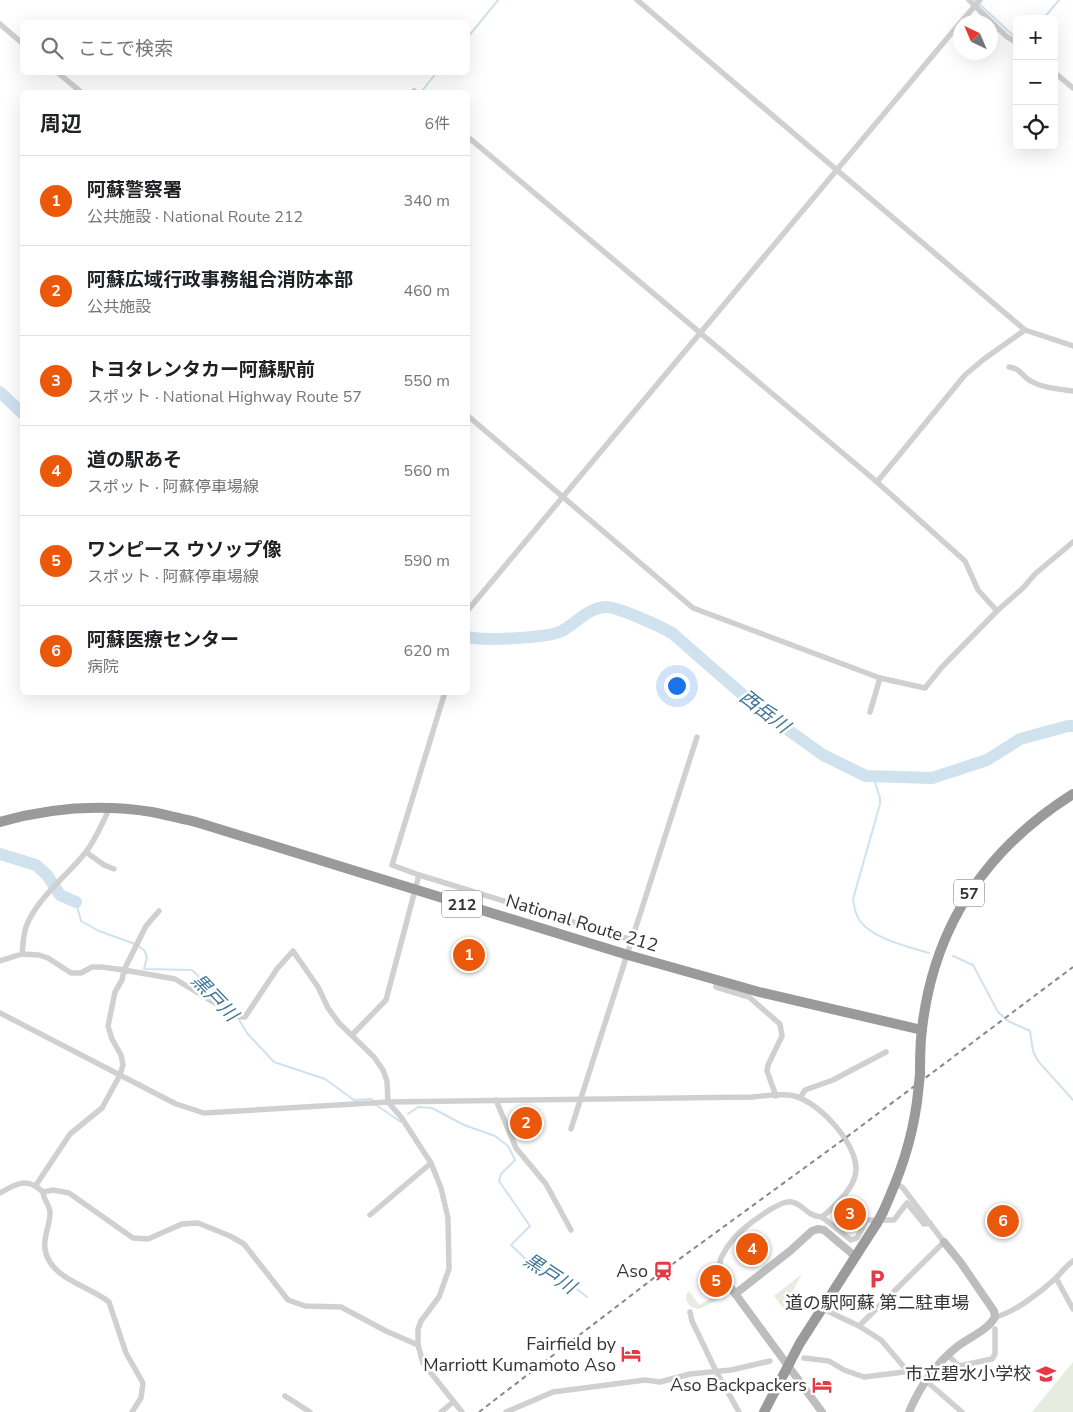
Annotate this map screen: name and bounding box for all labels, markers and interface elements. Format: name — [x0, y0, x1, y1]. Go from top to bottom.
north arrow — [953, 15, 998, 60]
map controls — [1013, 15, 1058, 150]
button: + — [1013, 15, 1058, 60]
search box — [20, 20, 470, 75]
icon: search — [38, 34, 66, 62]
text: ここで検索 — [78, 36, 173, 62]
button: − — [1013, 60, 1058, 105]
button: locate — [1013, 105, 1058, 150]
text: 周辺 — [40, 110, 82, 138]
text: 6件 — [424, 113, 450, 135]
text: 阿蘇警察署 — [87, 177, 182, 203]
text: 1 — [51, 190, 61, 212]
text: 340 m — [403, 190, 450, 212]
text: 公共施設 · National Route 212 — [87, 206, 303, 228]
text: 阿蘇広域行政事務組合消防本部 — [87, 267, 353, 293]
text: 2 — [51, 280, 61, 302]
text: 460 m — [403, 280, 450, 302]
text: 公共施設 — [87, 296, 151, 318]
text: トヨタレンタカー阿蘇駅前 — [87, 357, 315, 383]
text: 3 — [51, 370, 61, 392]
text: 550 m — [403, 370, 450, 392]
text: スポット · National Highway Route 57 — [87, 386, 362, 408]
text: 道の駅あそ — [87, 447, 182, 473]
text: 4 — [51, 460, 61, 482]
text: 560 m — [403, 460, 450, 482]
text: スポット · 阿蘇停車場線 — [87, 476, 259, 498]
text: ワンピース ウソップ像 — [87, 537, 281, 563]
text: 5 — [51, 550, 61, 572]
text: 590 m — [403, 550, 450, 572]
text: スポット · 阿蘇停車場線 — [87, 566, 259, 588]
text: 阿蘇医療センター — [87, 627, 239, 653]
text: 6 — [51, 640, 61, 662]
text: 620 m — [403, 640, 450, 662]
text: 病院 — [87, 656, 119, 678]
your location — [664, 673, 690, 699]
water label: 西岳川 — [734, 684, 796, 741]
road number: 57 — [954, 880, 984, 906]
street label: National Route 212 — [503, 888, 661, 958]
road number: 212 — [442, 891, 482, 918]
pin: 1 — [453, 936, 485, 974]
water label: 黒戸川 — [185, 968, 245, 1029]
pin: 2 — [510, 1104, 542, 1142]
pin: 3 — [834, 1195, 866, 1233]
pin: 6 — [987, 1202, 1019, 1240]
pin: 4 — [736, 1230, 768, 1268]
water label: 黒戸川 — [518, 1247, 582, 1301]
place label: Aso — [616, 1259, 648, 1283]
station icon: Aso — [652, 1260, 674, 1282]
pin: 5 — [700, 1262, 732, 1300]
parking icon: 道の駅阿蘇 第二駐車場 — [866, 1268, 888, 1290]
place label: 道の駅阿蘇 第二駐車場 — [785, 1291, 969, 1315]
place label: Fairfield by Marriott Kumamoto Aso — [423, 1332, 617, 1377]
hotel icon: Fairfield by Marriott Kumamoto Aso — [620, 1343, 642, 1365]
place label: 市立碧水小学校 — [905, 1362, 1031, 1386]
school or university icon: 市立碧水小学校 — [1035, 1363, 1057, 1385]
place label: Aso Backpackers — [670, 1373, 807, 1397]
hotel icon: Aso Backpackers — [811, 1374, 833, 1396]

